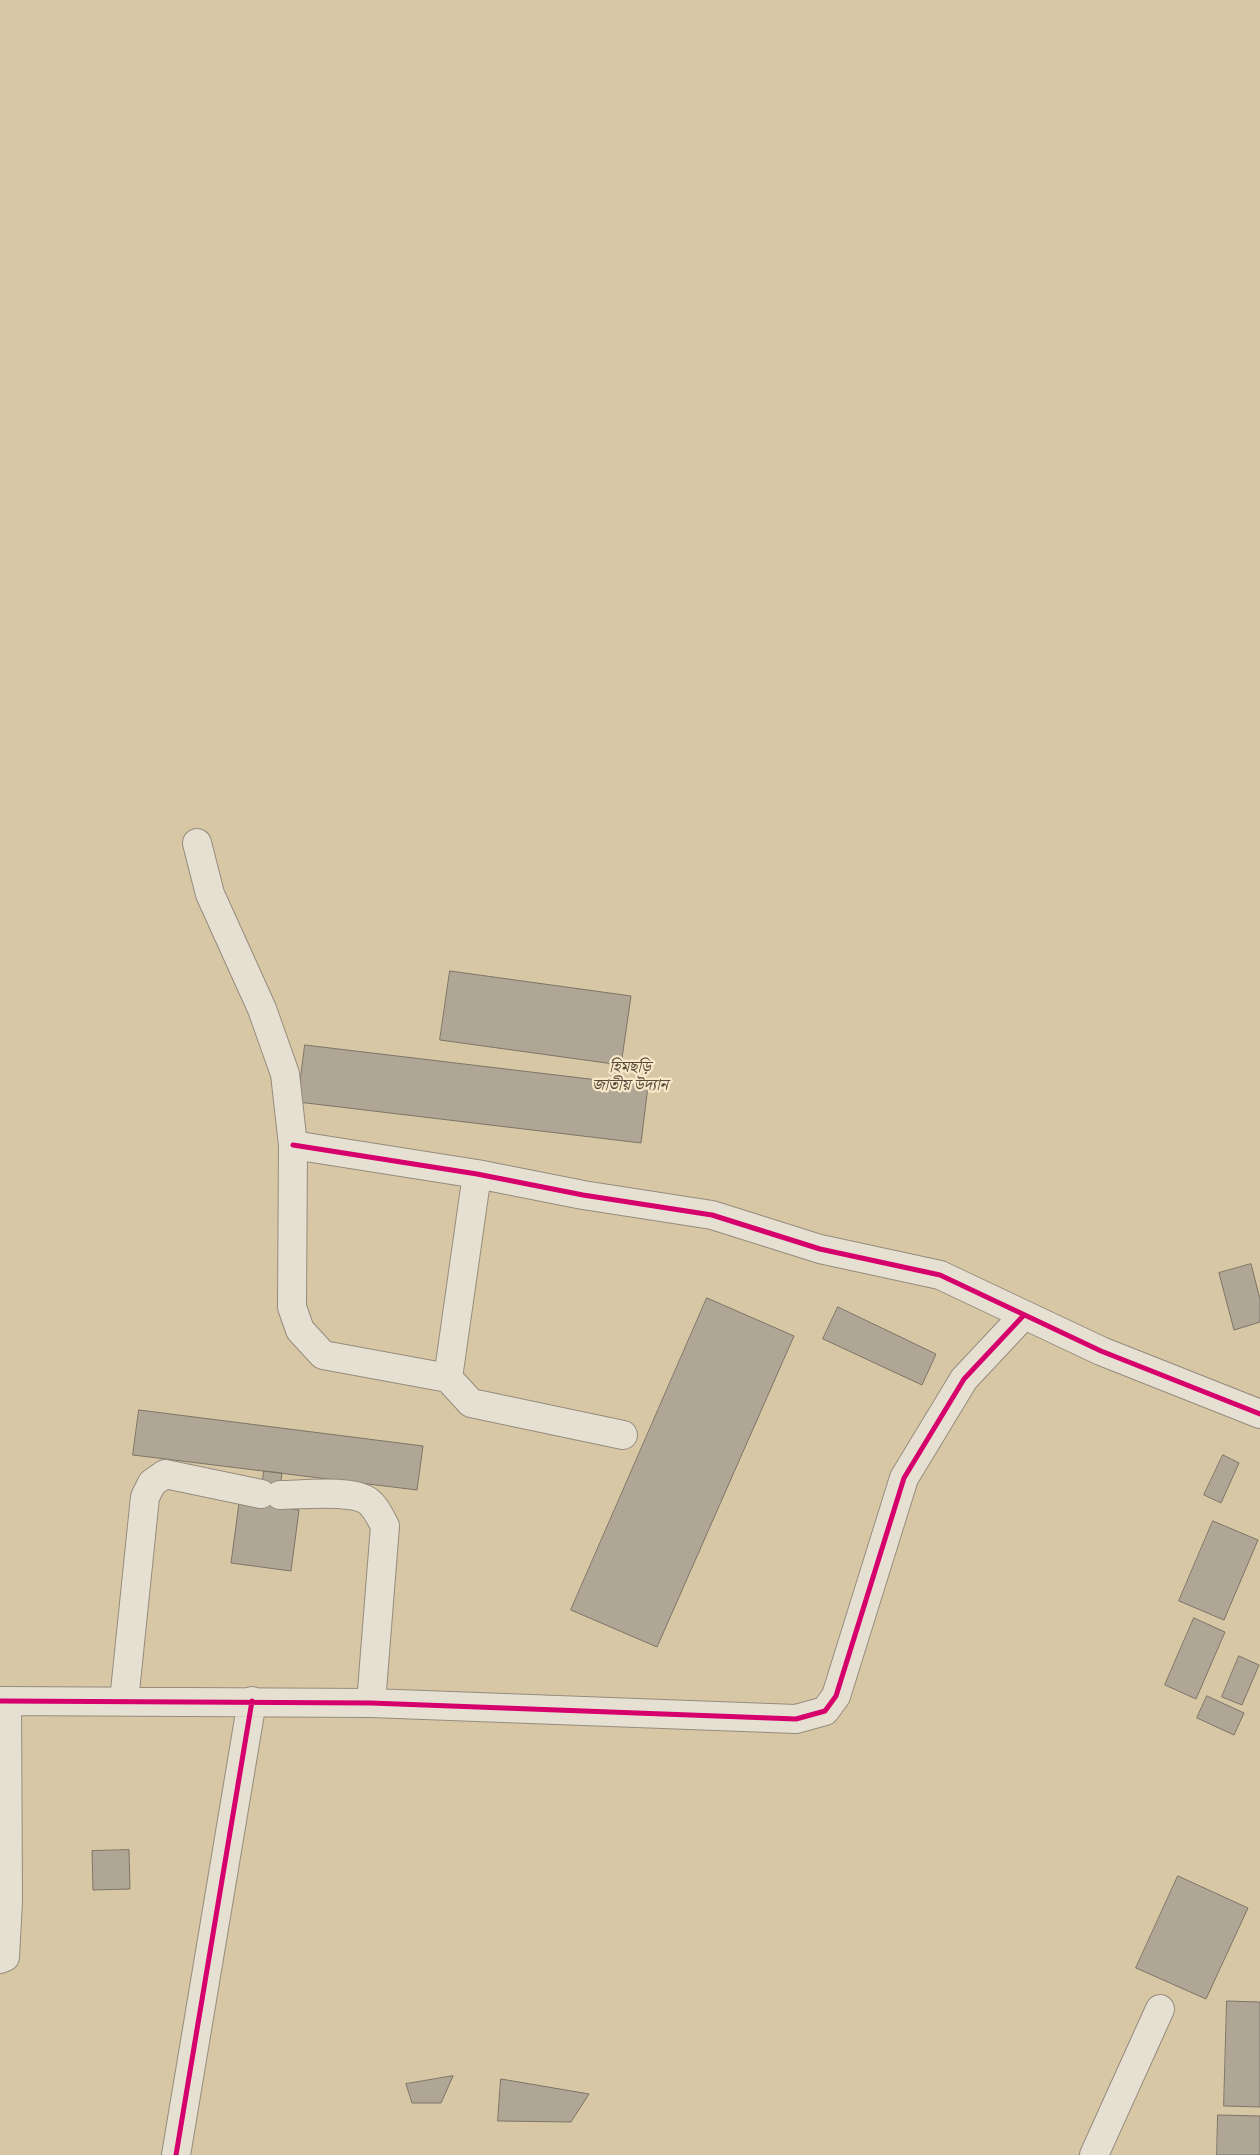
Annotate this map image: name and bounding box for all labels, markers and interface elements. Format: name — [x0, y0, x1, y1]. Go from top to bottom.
park label: হিমছড়ি জাতীয় উদ্যান — [592, 1058, 668, 1096]

